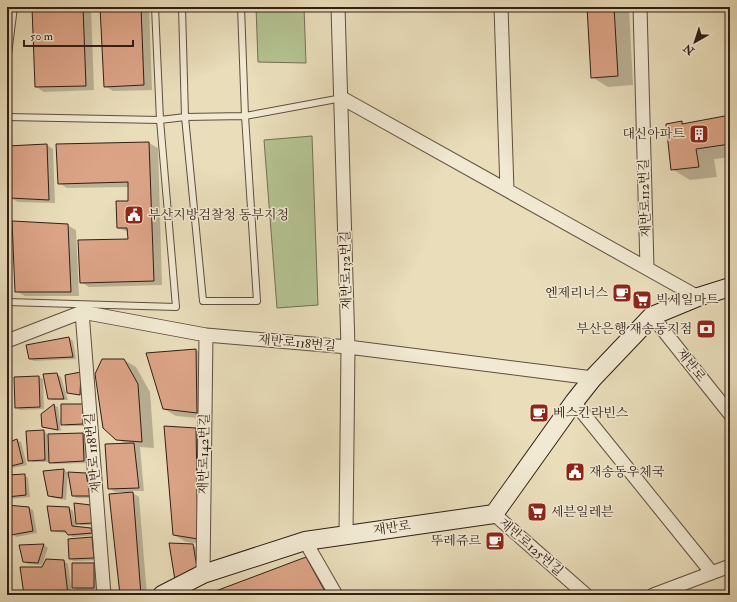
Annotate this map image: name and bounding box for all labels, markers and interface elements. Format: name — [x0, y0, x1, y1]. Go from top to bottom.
scale bar — [24, 22, 133, 48]
north arrow — [675, 22, 715, 62]
text: 50 m — [30, 29, 54, 44]
text: N — [680, 41, 698, 58]
building icon: 대신아파트 — [688, 123, 710, 145]
place label: 대신아파트 — [622, 126, 685, 142]
street label: 재반로112번길 — [636, 158, 654, 238]
public building icon: 부산지방검찰청 동부지청 — [123, 204, 145, 226]
place label: 부산지방검찰청 동부지청 — [148, 207, 289, 223]
street label: 재반로132번길 — [337, 230, 355, 310]
cafe icon: 엔제리너스 — [611, 282, 633, 304]
place label: 엔제리너스 — [545, 285, 608, 301]
supermarket icon: 빅세일마트 — [631, 289, 653, 311]
place label: 빅세일마트 — [656, 292, 719, 308]
bank icon: 부산은행 재송동지점 — [695, 318, 717, 340]
place label: 부산은행 재송동지점 — [576, 321, 692, 337]
street label: 재반로118번길 — [257, 332, 337, 354]
street label: 재반로 — [673, 345, 709, 385]
cafe icon: 베스킨라빈스 — [528, 402, 550, 424]
place label: 베스킨라빈스 — [553, 405, 629, 421]
street label: 재반로 118번길 — [82, 412, 104, 494]
street label: 재반로142번길 — [195, 413, 213, 495]
public building icon: 재송동우체국 — [564, 461, 586, 483]
place label: 재송동우체국 — [589, 464, 665, 480]
supermarket icon: 세븐일레븐 — [526, 501, 548, 523]
place label: 세븐일레븐 — [551, 504, 614, 520]
street label: 재반로125번길 — [496, 515, 566, 579]
street label: 재반로 — [372, 517, 412, 539]
cafe icon: 뚜레쥬르 — [484, 530, 506, 552]
place label: 뚜레쥬르 — [431, 533, 481, 549]

